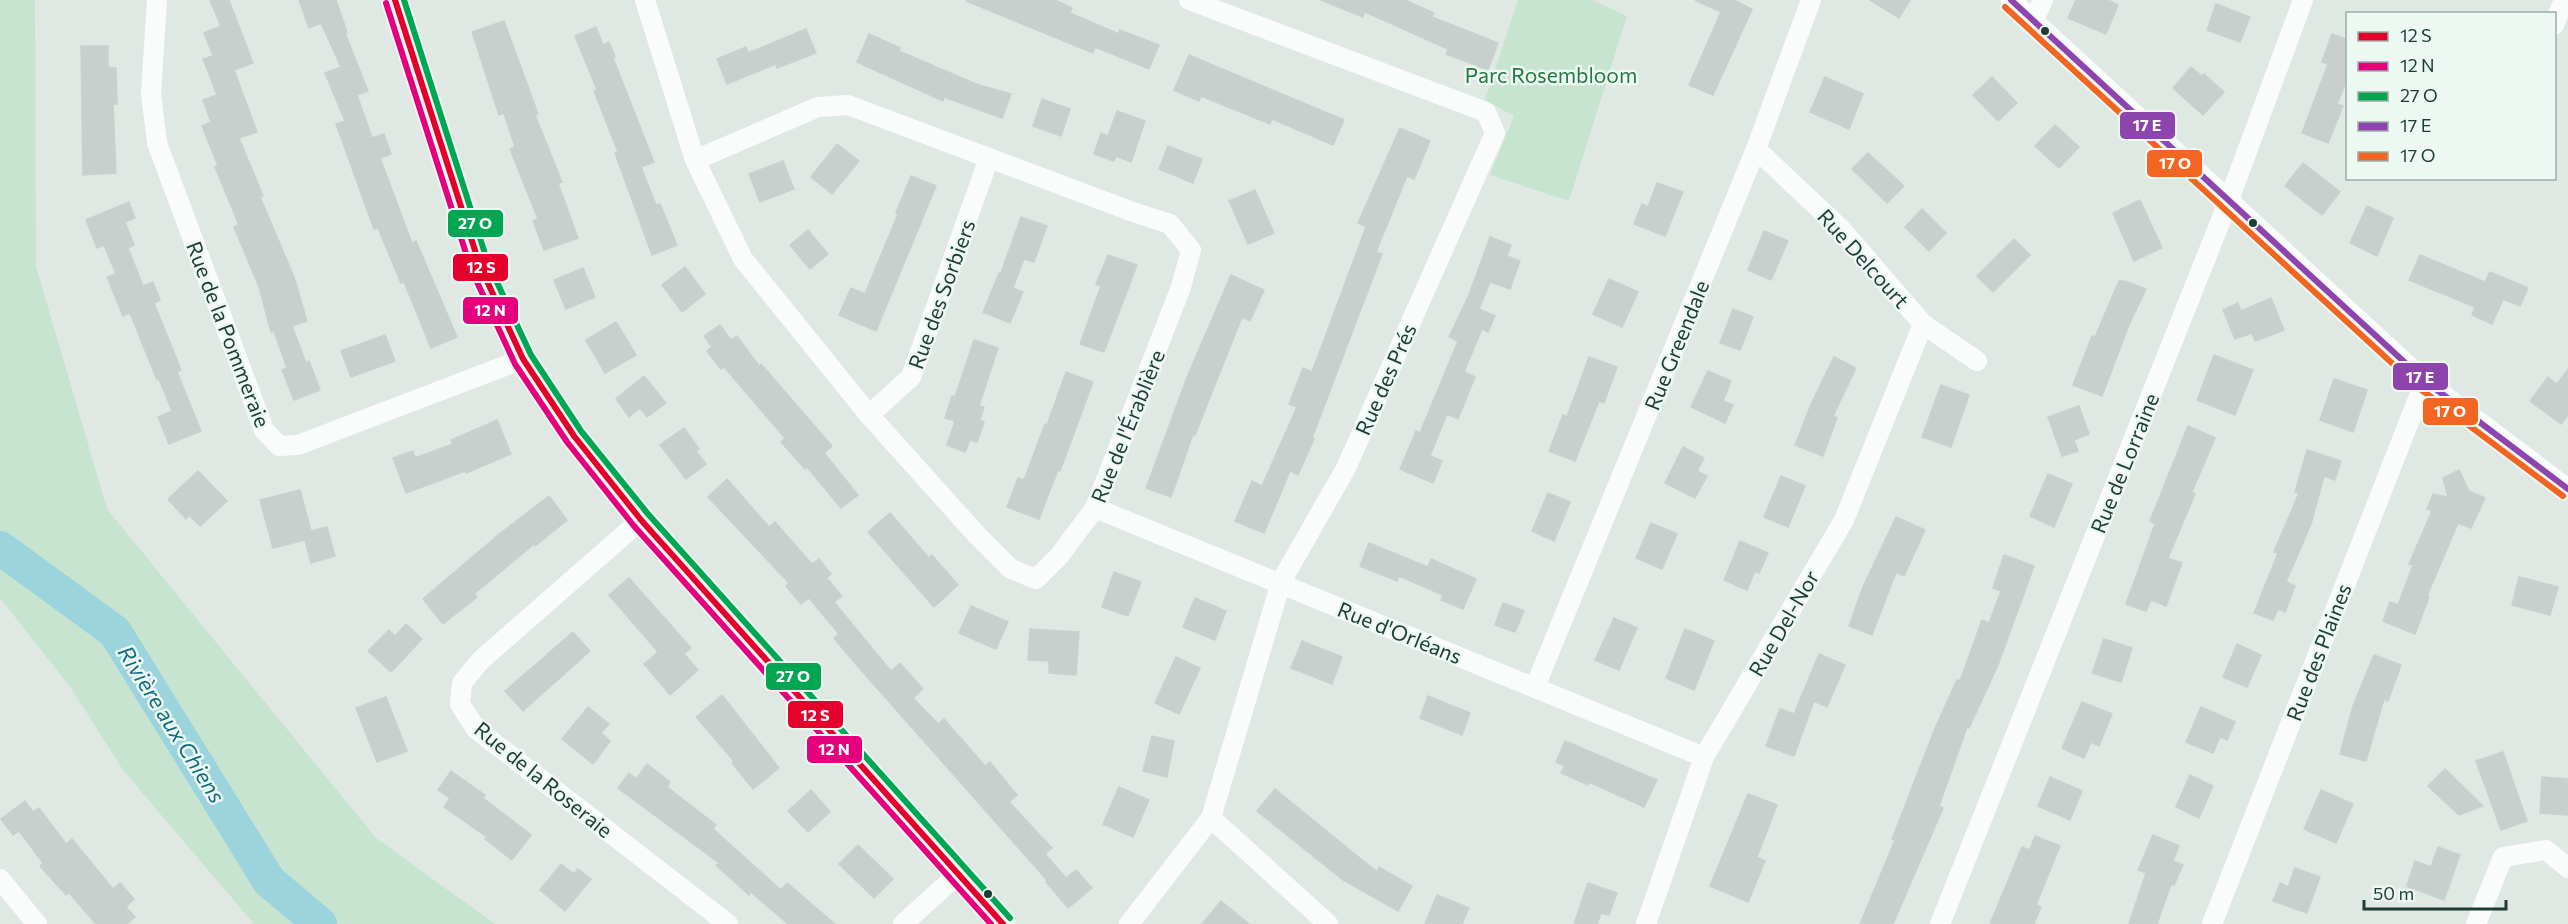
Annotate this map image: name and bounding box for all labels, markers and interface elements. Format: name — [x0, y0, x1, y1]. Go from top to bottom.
legend — [2346, 12, 2556, 180]
text: 12 S — [2400, 24, 2432, 46]
unlabelled marker — [2039, 25, 2051, 37]
text: 12 N — [2400, 54, 2435, 76]
park label: Parc Rosembloom — [1465, 62, 1637, 87]
text: 27 O — [2400, 84, 2438, 106]
line badge: 17 E — [2119, 111, 2176, 140]
text: 17 E — [2400, 114, 2431, 136]
text: 17 E — [2133, 115, 2161, 134]
text: 17 O — [2400, 144, 2435, 166]
line badge: 17 O — [2146, 149, 2203, 178]
text: 17 O — [2159, 153, 2191, 172]
street label: Rue Delcourt — [1813, 203, 1915, 313]
line badge: 27 O — [447, 209, 504, 238]
text: 27 O — [458, 213, 492, 232]
street label: Rue des Sorbiers — [902, 216, 980, 372]
unlabelled marker — [2247, 217, 2259, 229]
street label: Rue de la Pommeraie — [182, 238, 276, 430]
line badge: 12 S — [452, 253, 509, 282]
text: 12 S — [466, 257, 496, 276]
street label: Rue Greendale — [1639, 276, 1713, 414]
line badge: 12 N — [462, 296, 519, 325]
text: 12 N — [474, 300, 506, 319]
street label: Rue des Prés — [1349, 319, 1421, 439]
street label: Rue de l'Érablière — [1085, 346, 1169, 506]
line badge: 17 E — [2392, 362, 2449, 391]
text: 17 E — [2406, 367, 2434, 386]
street label: Rue de Lorraine — [2085, 389, 2163, 537]
line badge: 17 O — [2422, 397, 2479, 426]
text: 17 O — [2434, 401, 2466, 420]
street label: Rue Del-Nor — [1743, 566, 1823, 680]
street label: Rue des Plaines — [2280, 580, 2356, 724]
street label: Rue d'Orléans — [1334, 596, 1466, 668]
water label: Rivière aux Chiens — [113, 640, 231, 808]
line badge: 27 O — [765, 662, 822, 691]
text: 27 O — [776, 666, 810, 685]
line badge: 12 S — [787, 700, 844, 729]
text: 12 S — [800, 705, 830, 724]
street label: Rue de la Roseraie — [470, 716, 618, 842]
line badge: 12 N — [806, 735, 863, 764]
text: 12 N — [818, 739, 850, 758]
scale bar — [2364, 873, 2506, 911]
text: 50 m — [2373, 882, 2414, 904]
unlabelled marker — [982, 888, 994, 900]

